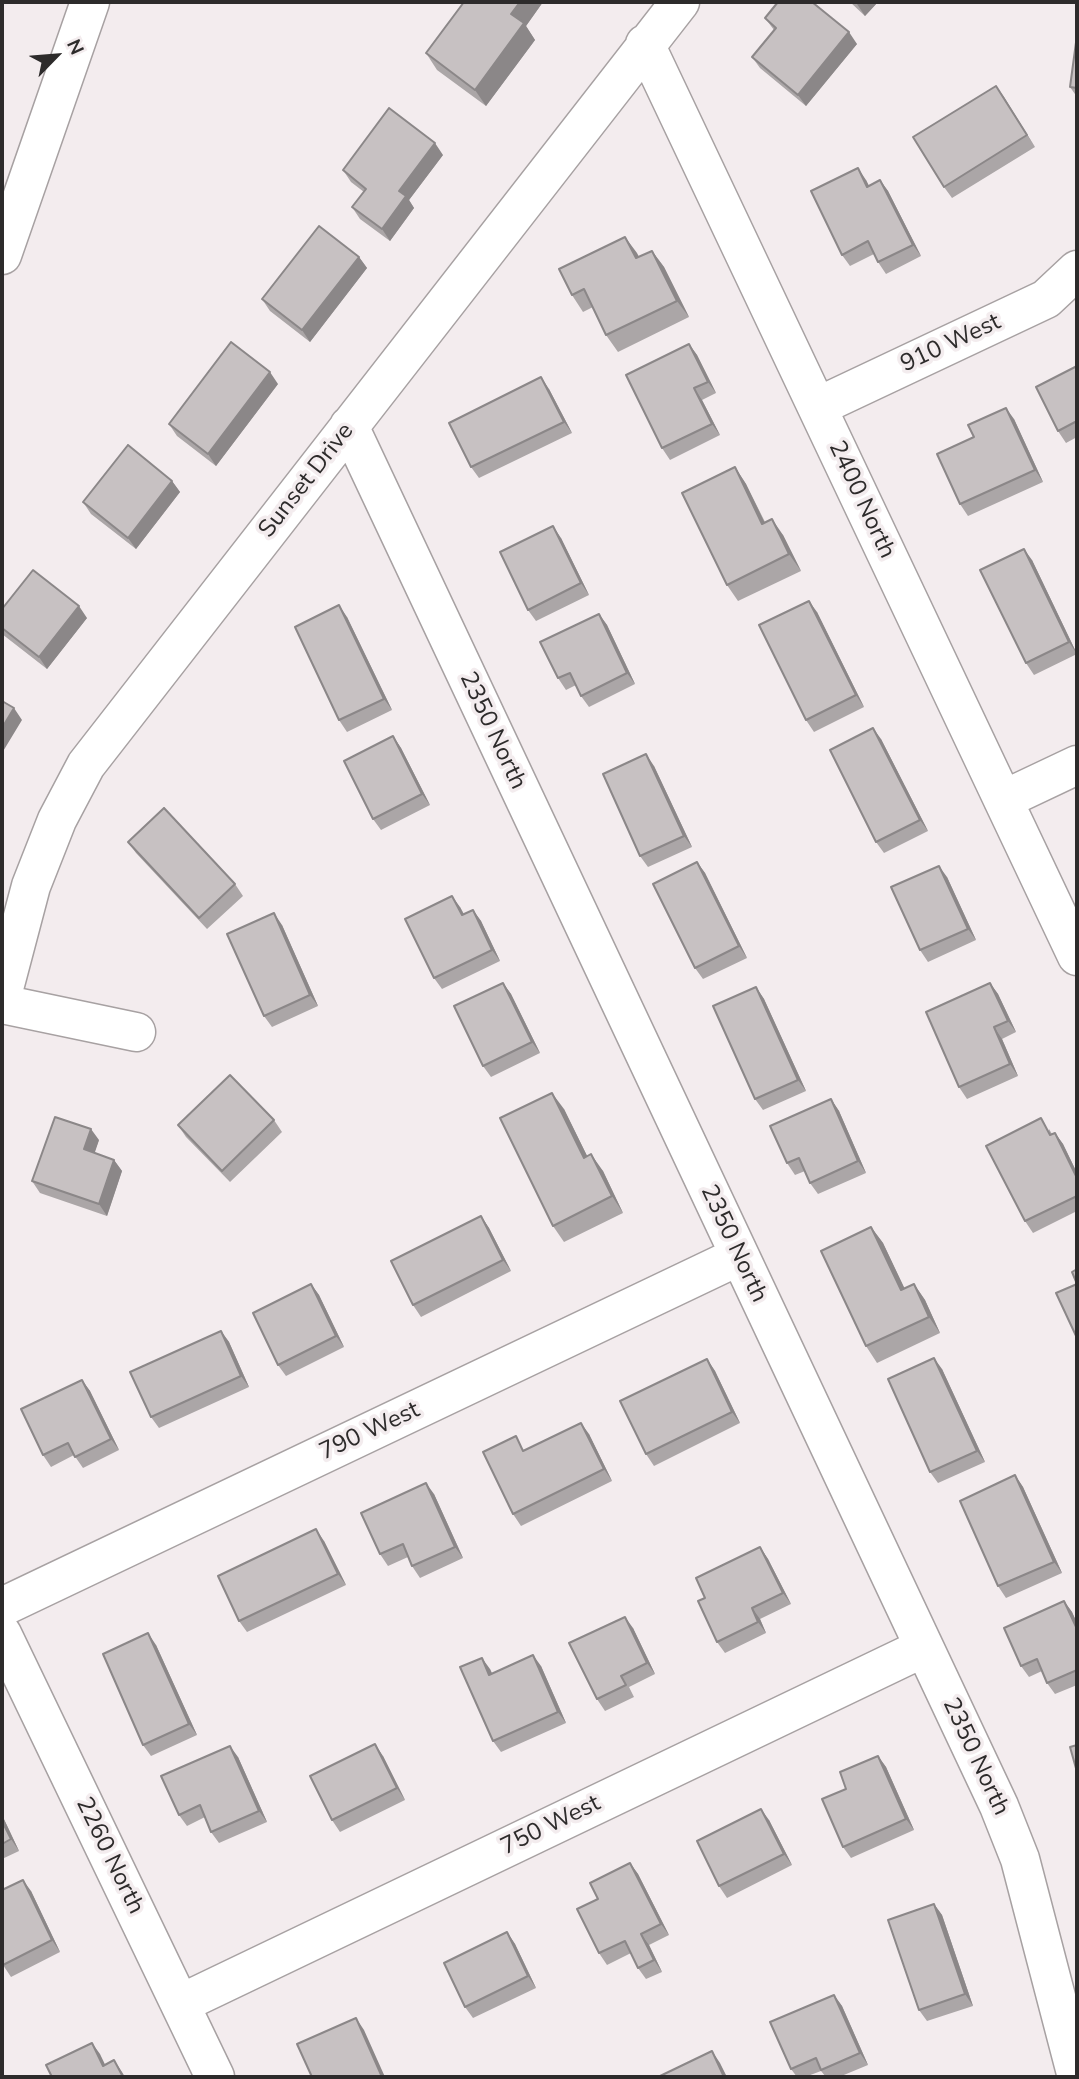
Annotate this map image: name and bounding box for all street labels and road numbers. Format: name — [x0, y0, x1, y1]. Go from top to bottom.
street label: 910 West — [896, 308, 1006, 380]
street label: Sunset Drive — [253, 418, 361, 544]
street label: 2400 North — [821, 437, 901, 563]
street label: 2350 North — [452, 668, 532, 794]
street label: 2350 North — [693, 1181, 773, 1307]
street label: 790 West — [315, 1396, 425, 1468]
street label: 2350 North — [935, 1694, 1015, 1820]
street label: 750 West — [497, 1790, 605, 1862]
street label: 2260 North — [68, 1793, 150, 1919]

